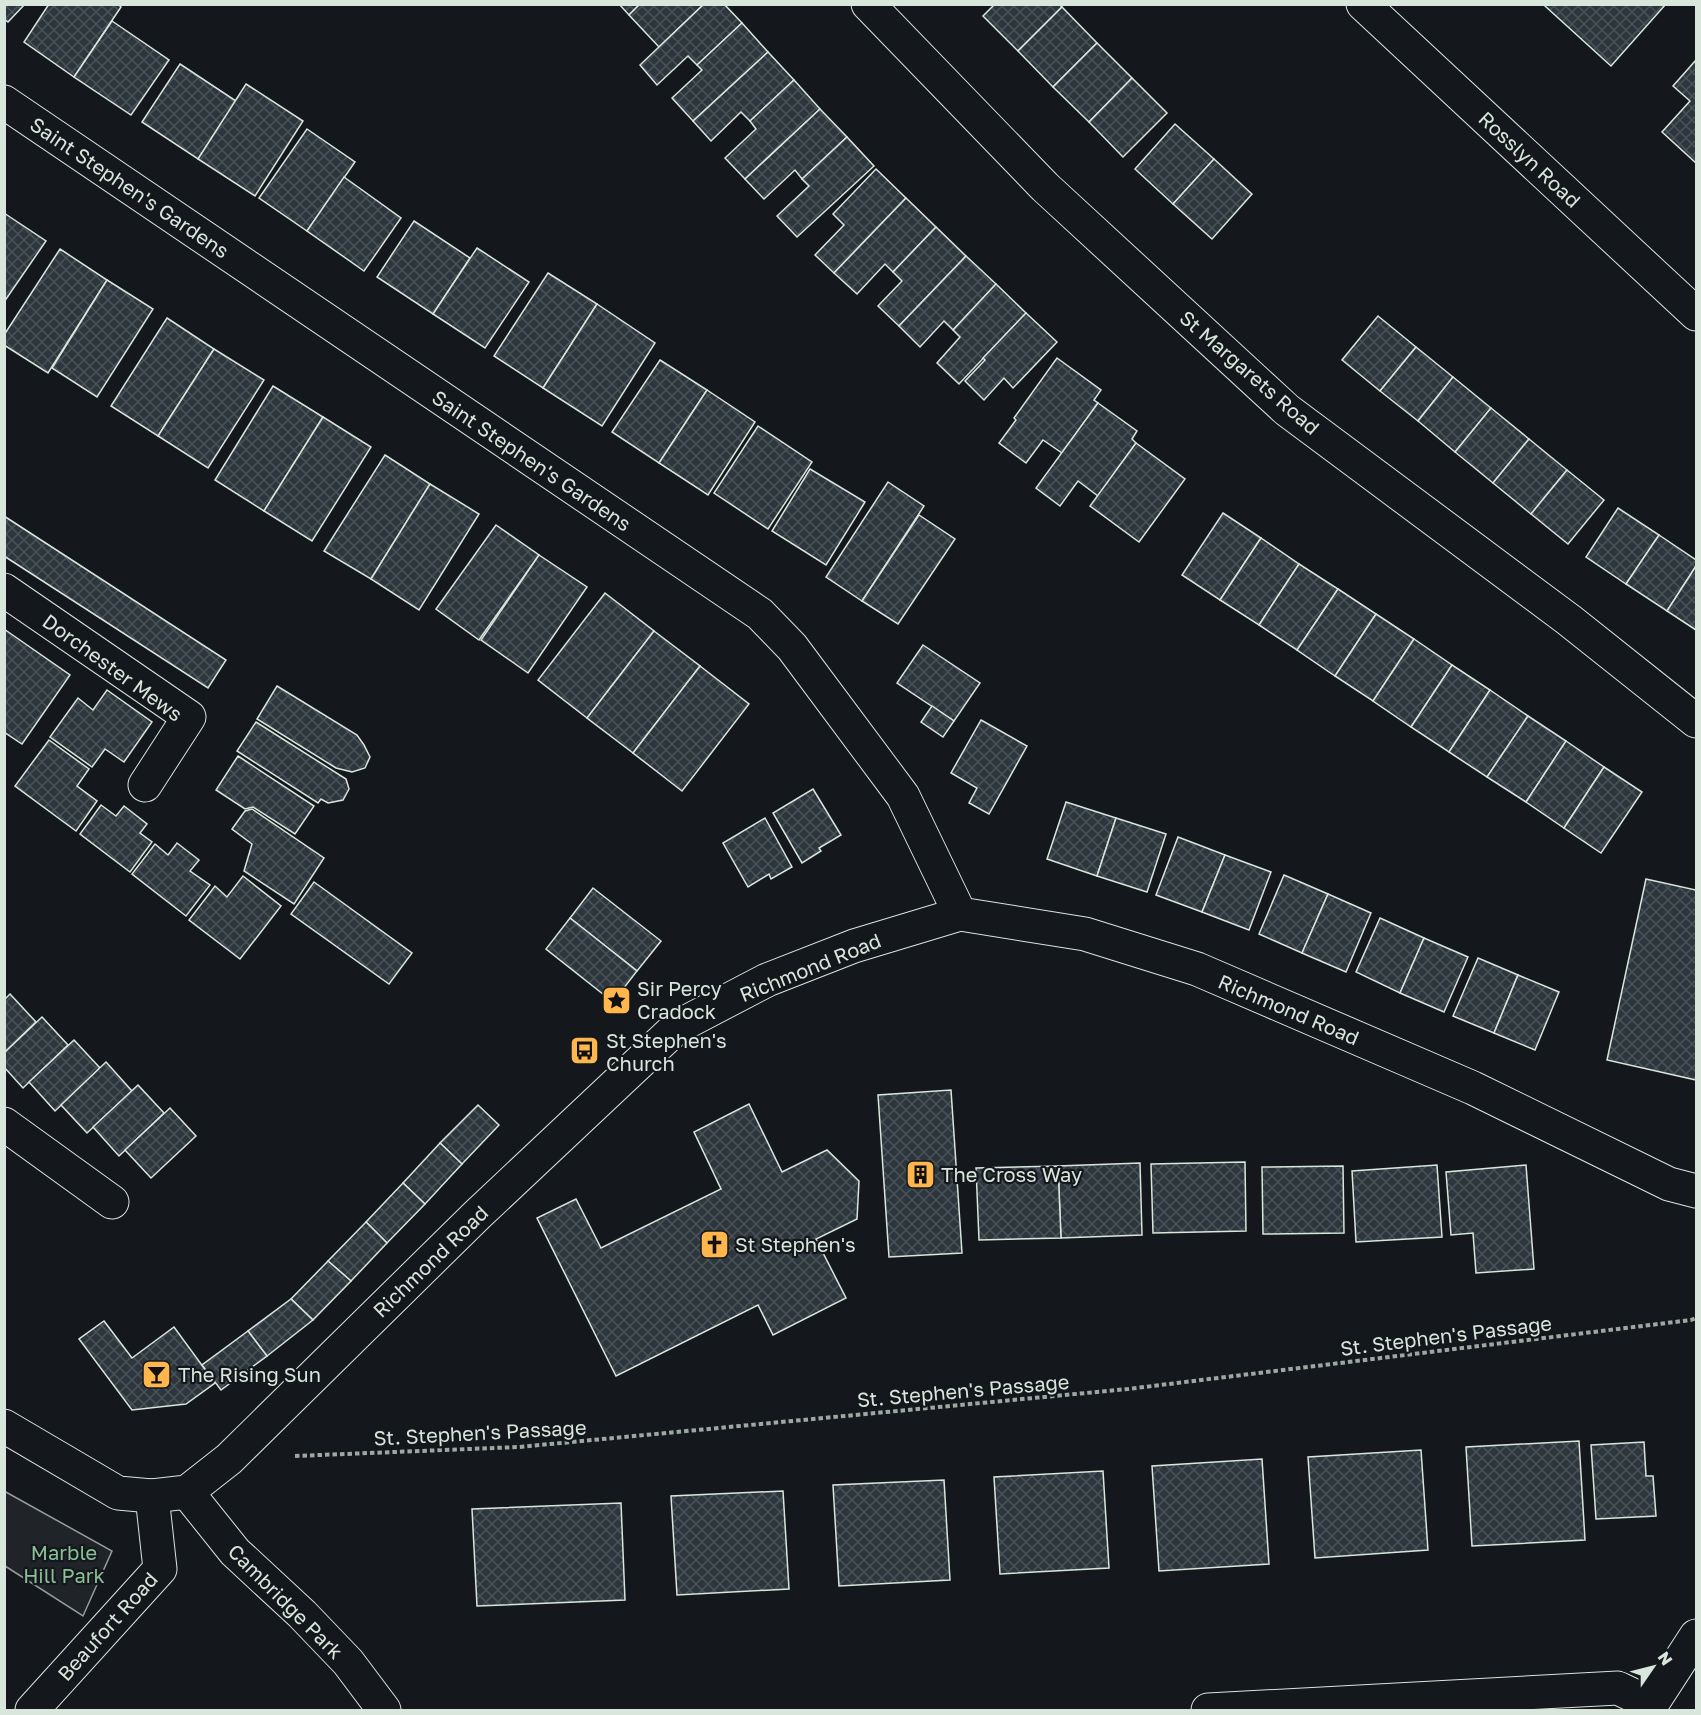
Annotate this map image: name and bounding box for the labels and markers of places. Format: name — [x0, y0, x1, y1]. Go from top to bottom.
place label: Sir Percy Cradock — [637, 976, 722, 1023]
place icon: Sir Percy Cradock — [600, 984, 632, 1016]
place label: St Stephen's Church — [606, 1028, 727, 1075]
bus stop icon: St Stephen's Church — [569, 1035, 601, 1067]
building icon: The Cross Way — [904, 1158, 936, 1190]
place label: The Cross Way — [941, 1162, 1082, 1186]
church icon: St Stephen's — [698, 1228, 730, 1260]
place label: St Stephen's — [735, 1232, 856, 1256]
bar icon: The Rising Sun — [141, 1358, 173, 1390]
place label: The Rising Sun — [178, 1362, 321, 1386]

